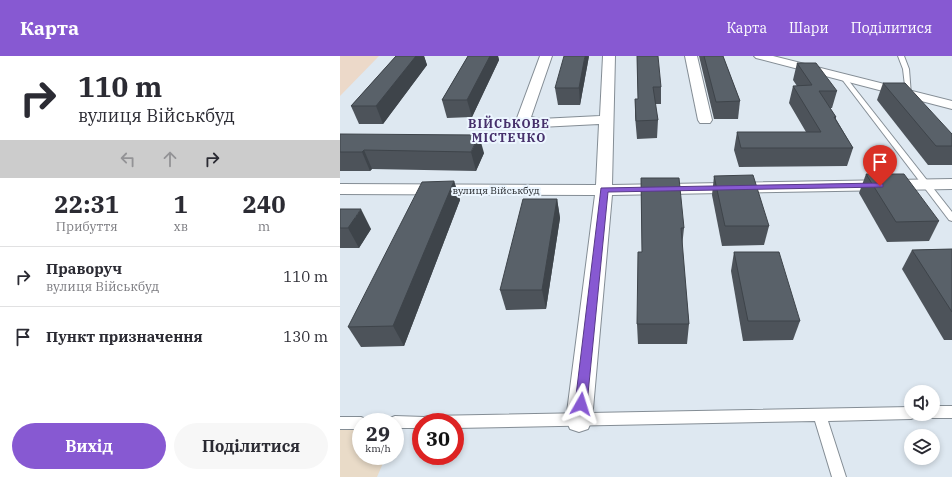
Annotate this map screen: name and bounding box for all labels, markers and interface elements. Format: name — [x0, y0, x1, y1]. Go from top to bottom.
text: Карта — [20, 16, 79, 40]
text: Карта — [726, 19, 767, 37]
text: Шари — [789, 19, 829, 37]
text: Поділитися — [851, 19, 932, 37]
text: 110 m — [78, 68, 162, 105]
icon: right — [12, 72, 64, 124]
text: вулиця Військбуд — [78, 104, 235, 127]
district label: ВІЙСЬКОВЕ МІСТЕЧКО — [468, 115, 550, 145]
pin — [863, 145, 897, 186]
icon: left — [117, 148, 139, 170]
icon: ahead — [159, 148, 181, 170]
icon: right — [201, 148, 223, 170]
icon: arrive — [869, 151, 891, 173]
street label: вулиця Військбуд — [452, 184, 540, 197]
text: 22:31 — [54, 188, 119, 220]
text: 1 — [174, 188, 188, 220]
text: 240 — [242, 188, 286, 220]
text: Прибуття — [56, 218, 118, 235]
text: хв — [174, 218, 188, 235]
text: m — [258, 218, 270, 235]
text: Праворуч — [46, 259, 122, 278]
icon: right — [12, 266, 34, 288]
text: 110 m — [283, 267, 328, 286]
text: вулиця Військбуд — [46, 278, 159, 295]
icon: arrive — [12, 326, 34, 348]
text: Пункт призначення — [46, 327, 203, 346]
text: 130 m — [283, 327, 328, 346]
position arrow — [560, 383, 602, 425]
map controls — [904, 385, 940, 465]
button: sound — [904, 385, 940, 421]
speed limit sign: 30 — [412, 413, 464, 465]
text: 29 — [366, 420, 390, 447]
button: Вихід — [12, 423, 166, 469]
button: Поділитися — [174, 423, 328, 469]
button: layers — [904, 429, 940, 465]
text: km/h — [365, 442, 391, 455]

